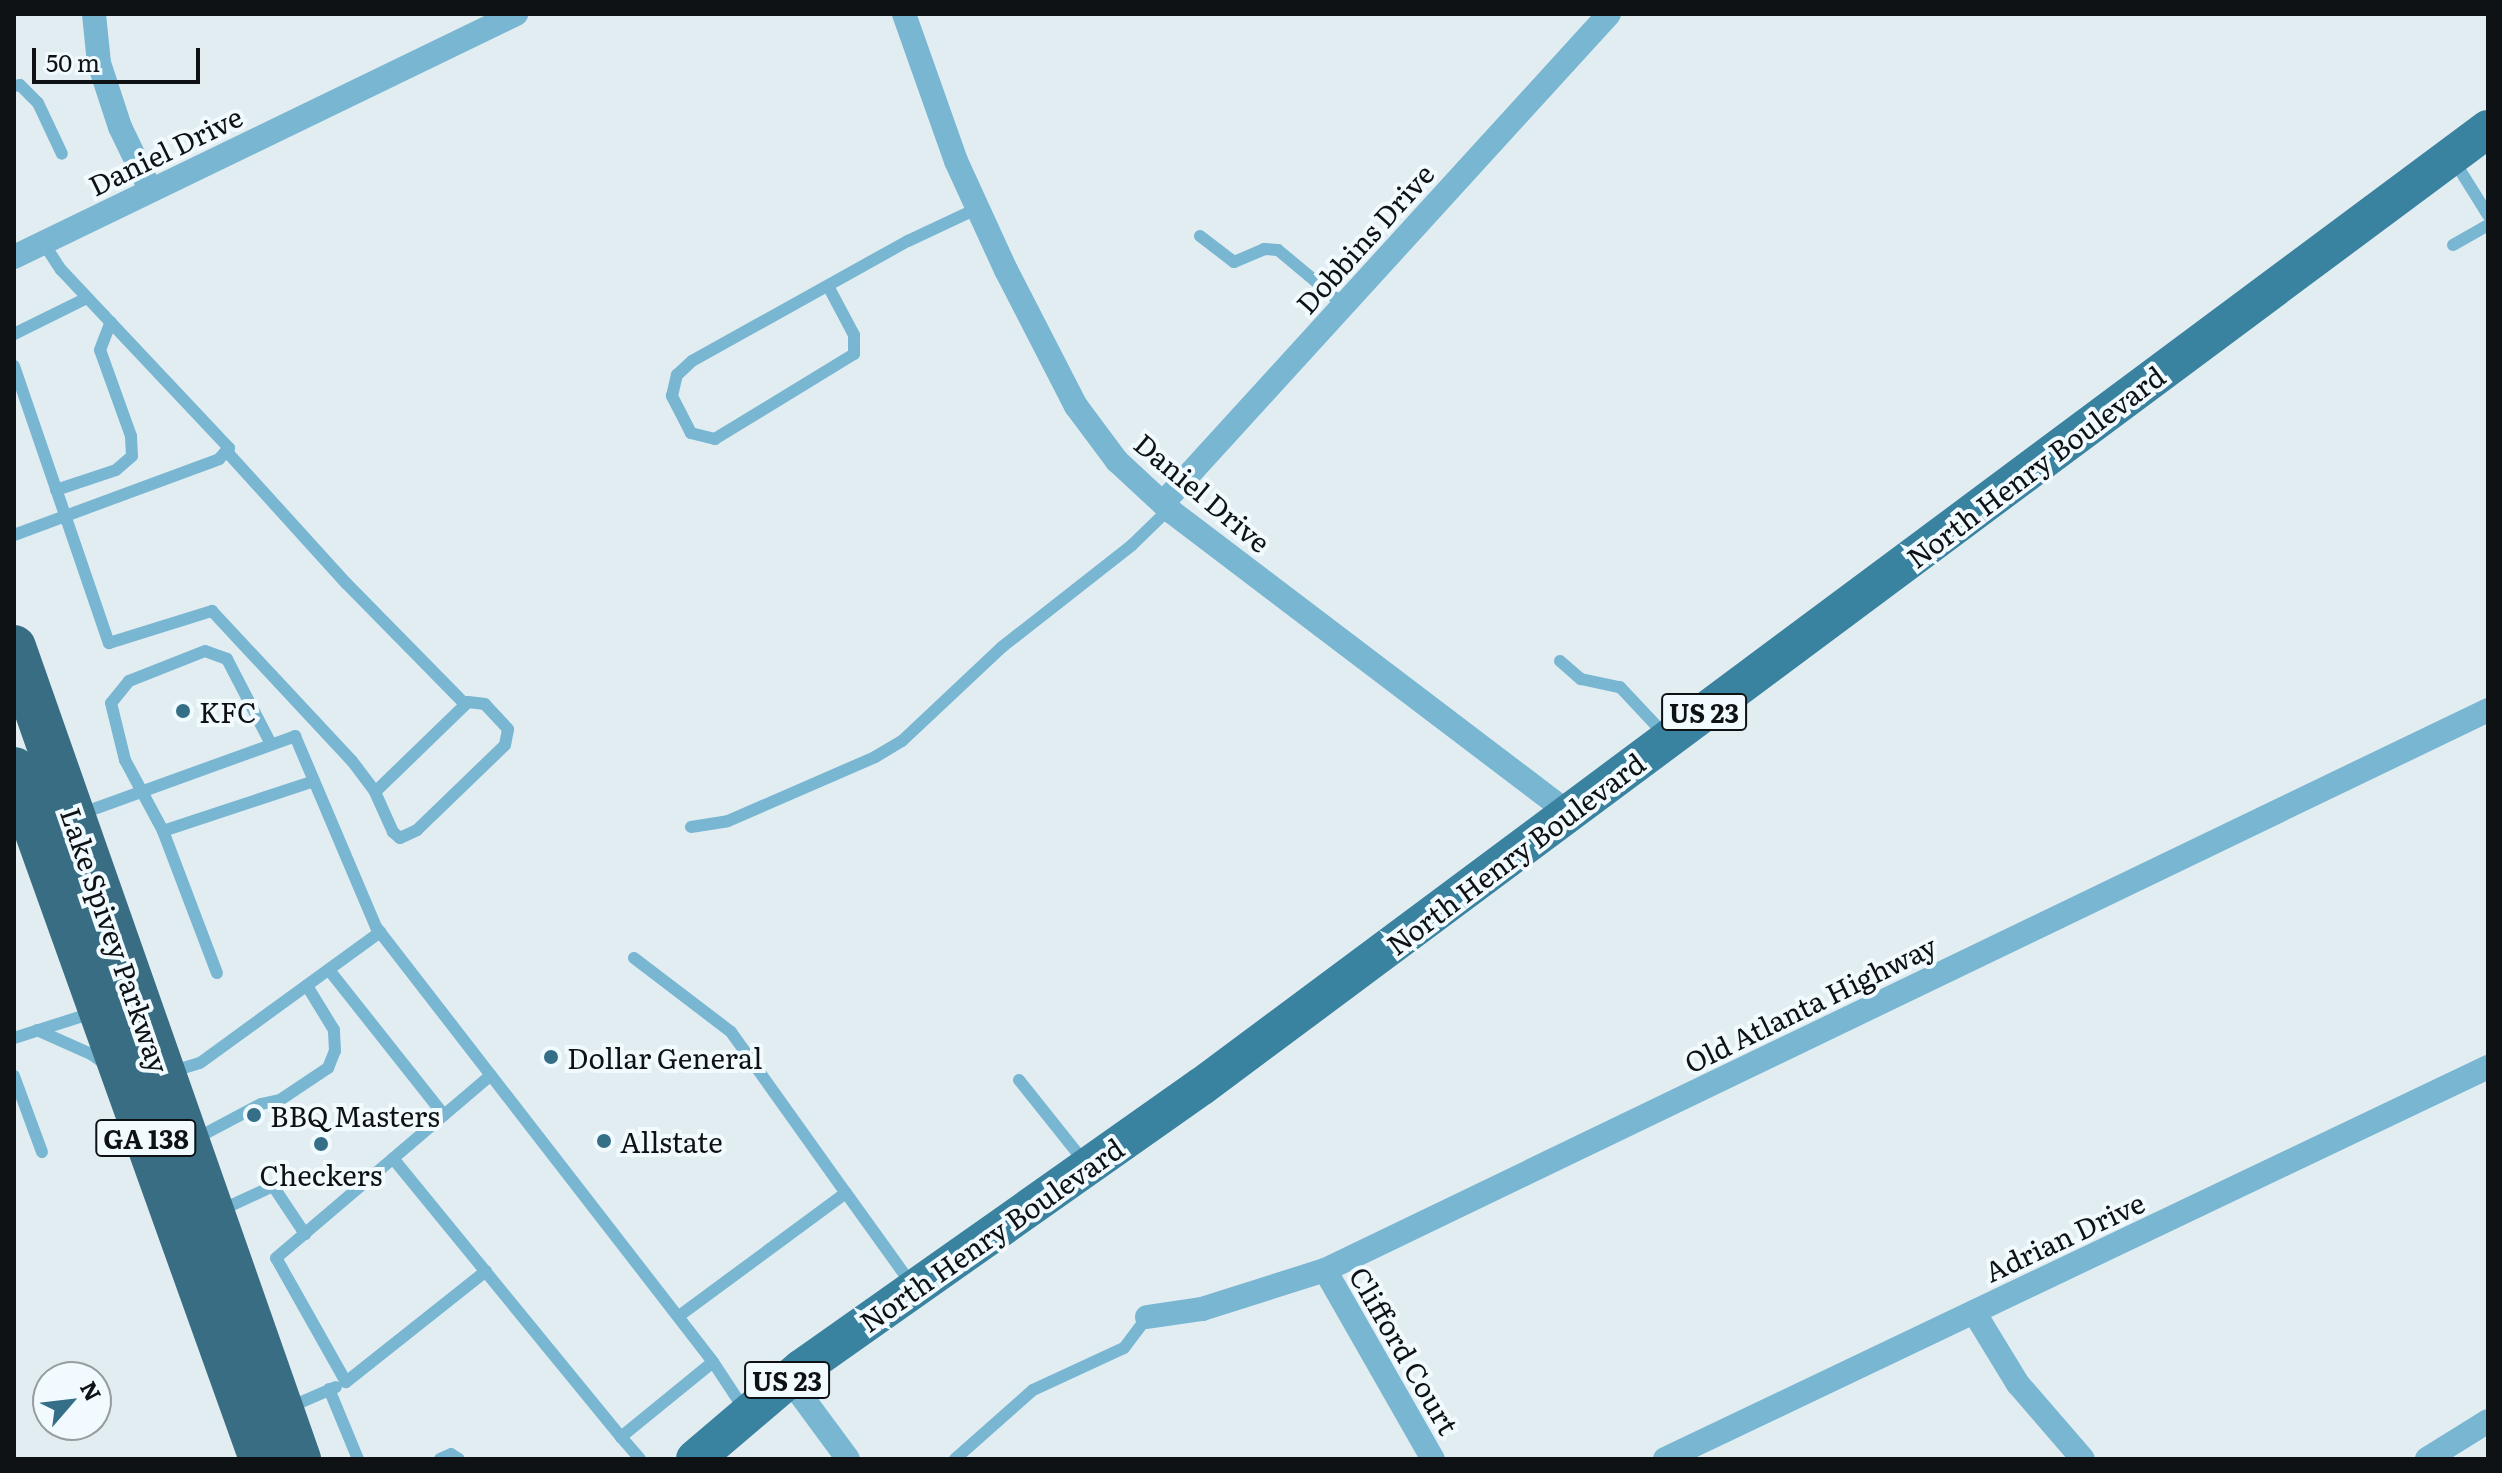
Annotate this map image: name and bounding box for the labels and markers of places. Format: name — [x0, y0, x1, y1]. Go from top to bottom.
place label: KFC — [199, 694, 257, 728]
marker: KFC — [174, 702, 192, 720]
place label: Dollar General — [567, 1040, 762, 1074]
marker: Dollar General — [542, 1048, 560, 1066]
place label: BBQ Masters — [270, 1098, 440, 1132]
marker: BBQ Masters — [245, 1106, 263, 1124]
place label: Allstate — [620, 1124, 723, 1158]
marker: Allstate — [595, 1132, 613, 1150]
marker: Checkers — [312, 1135, 330, 1153]
place label: Checkers — [260, 1157, 382, 1191]

